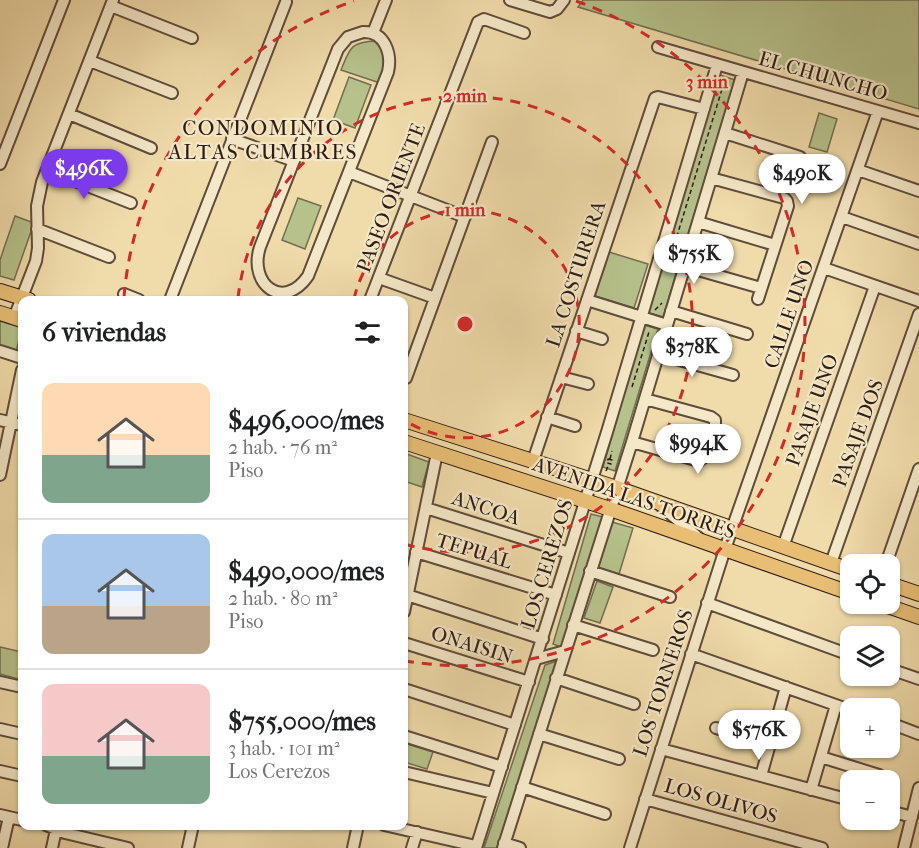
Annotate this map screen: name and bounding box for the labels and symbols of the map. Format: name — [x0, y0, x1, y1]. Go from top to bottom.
street label: EL CHUNCHO — [756, 47, 890, 105]
text: 3 min — [686, 72, 729, 93]
text: 2 min — [443, 86, 487, 107]
district label: CONDOMINIO ALTAS CUMBRES — [167, 116, 358, 164]
street label: PASEO ORIENTE — [352, 120, 430, 276]
pin: $496K — [42, 149, 126, 200]
pin: $490K — [760, 154, 844, 205]
street label: LA COSTURERA — [542, 197, 611, 350]
text: 1 min — [444, 200, 486, 221]
pin: $755K — [652, 234, 736, 285]
street label: CALLE UNO — [760, 257, 818, 371]
centre of rings — [455, 314, 475, 334]
pin: $378K — [650, 327, 734, 378]
street label: PASAJE UNO — [781, 351, 843, 469]
street label: PASAJE DOS — [828, 376, 888, 490]
pin: $994K — [656, 424, 740, 475]
street label: AVENIDA LAS TORRES — [529, 452, 738, 543]
street label: ANCOA — [448, 486, 524, 530]
street label: LOS CEREZOS — [516, 496, 578, 632]
street label: TEPUAL — [433, 529, 515, 573]
street label: LOS TORNEROS — [628, 606, 698, 760]
street label: ONAISIN — [428, 622, 516, 668]
pin: $576K — [717, 710, 801, 761]
street label: LOS OLIVOS — [662, 774, 780, 828]

